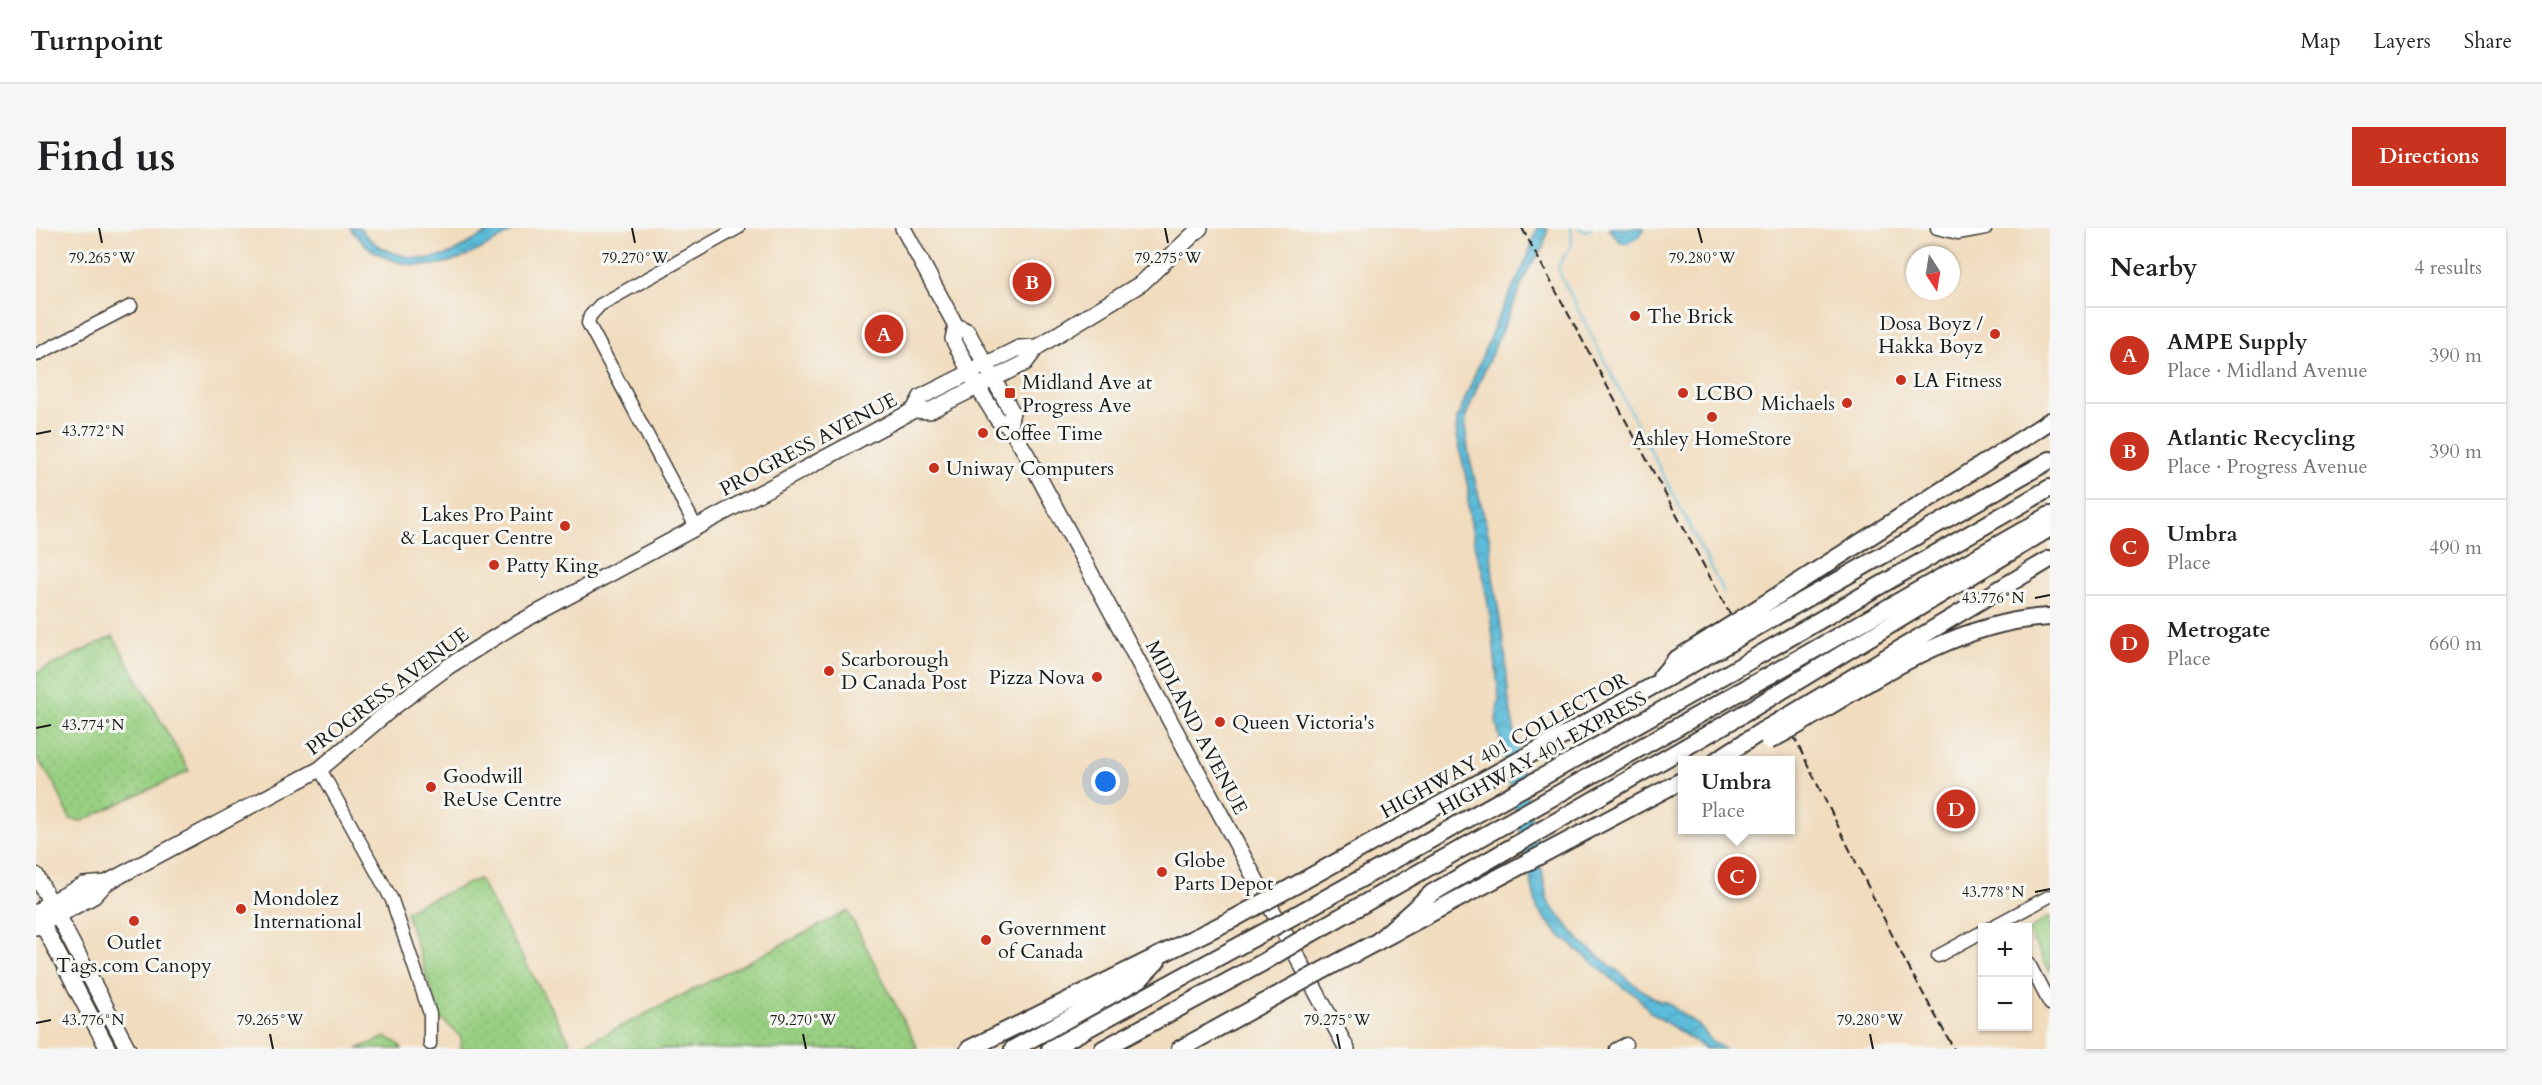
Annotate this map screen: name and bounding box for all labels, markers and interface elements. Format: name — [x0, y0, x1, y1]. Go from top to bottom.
text: Turnpoint — [30, 22, 163, 60]
text: Map — [2301, 27, 2341, 56]
text: Layers — [2374, 27, 2431, 56]
text: Share — [2464, 27, 2512, 56]
button: Directions — [2352, 127, 2506, 186]
text: Find us — [36, 128, 176, 185]
north arrow — [1906, 246, 1960, 300]
text: 79.265°W — [69, 248, 136, 268]
text: 79.270°W — [602, 248, 669, 268]
text: 79.275°W — [1135, 248, 1202, 268]
text: 79.280°W — [1669, 248, 1736, 268]
text: Nearby — [2110, 250, 2198, 285]
text: 4 results — [2414, 254, 2482, 281]
pin: B — [1012, 260, 1052, 304]
place label: The Brick — [1647, 303, 1734, 330]
marker: The Brick — [1628, 309, 1642, 323]
place label: Dosa Boyz / Hakka Boyz — [1878, 310, 1984, 360]
pin: A — [864, 312, 904, 356]
marker: Dosa Boyz / Hakka Boyz — [1988, 327, 2002, 341]
text: AMPE Supply — [2167, 327, 2307, 357]
text: A — [2122, 342, 2137, 369]
text: 390 m — [2429, 342, 2482, 369]
text: Place · Midland Avenue — [2167, 357, 2368, 384]
place label: LA Fitness — [1913, 367, 2002, 394]
place label: Midland Ave at Progress Ave — [1022, 369, 1153, 419]
marker: LA Fitness — [1894, 373, 1908, 387]
place label: LCBO — [1695, 380, 1753, 407]
street label: PROGRESS AVENUE — [715, 386, 902, 503]
marker: Midland Ave at Progress Ave — [1003, 386, 1017, 400]
marker: LCBO — [1676, 386, 1690, 400]
place label: Michaels — [1761, 390, 1835, 417]
marker: Michaels — [1840, 396, 1854, 410]
marker: Ashley HomeStore — [1705, 410, 1719, 424]
place label: Coffee Time — [995, 420, 1103, 447]
text: 43.772°N — [62, 421, 125, 441]
text: Atlantic Recycling — [2167, 423, 2355, 453]
place label: Ashley HomeStore — [1632, 425, 1792, 452]
marker: Coffee Time — [976, 426, 990, 440]
text: B — [2122, 438, 2137, 465]
text: 390 m — [2429, 438, 2482, 465]
text: Place · Progress Avenue — [2167, 453, 2368, 480]
place label: Uniway Computers — [946, 455, 1114, 482]
marker: Uniway Computers — [927, 461, 941, 475]
place label: Lakes Pro Paint & Lacquer Centre — [401, 501, 554, 551]
marker: Lakes Pro Paint & Lacquer Centre — [558, 519, 572, 533]
text: Umbra — [2167, 519, 2238, 549]
text: C — [2122, 534, 2137, 561]
text: 490 m — [2429, 534, 2482, 561]
text: Place — [2167, 549, 2211, 576]
place label: Patty King — [506, 552, 599, 579]
marker: Patty King — [487, 558, 501, 572]
text: 43.776°N — [1962, 588, 2025, 608]
text: Metrogate — [2167, 615, 2271, 645]
street label: PROGRESS AVENUE — [300, 621, 474, 762]
text: D — [2121, 630, 2138, 657]
text: 660 m — [2429, 630, 2482, 657]
street label: MIDLAND AVENUE — [1139, 635, 1254, 819]
text: Place — [2167, 645, 2211, 672]
place label: Scarborough D Canada Post — [841, 646, 968, 696]
marker: Scarborough D Canada Post — [822, 664, 836, 678]
place label: Pizza Nova — [989, 664, 1085, 691]
street label: HIGHWAY 401 COLLECTOR — [1376, 666, 1633, 825]
marker: Pizza Nova — [1090, 670, 1104, 684]
street label: HIGHWAY 401 EXPRESS — [1433, 685, 1652, 822]
place label: Queen Victoria's — [1232, 709, 1375, 736]
text: 43.774°N — [62, 715, 125, 735]
marker: Queen Victoria's — [1213, 715, 1227, 729]
popup — [1678, 756, 1795, 834]
place label: Goodwill ReUse Centre — [443, 763, 562, 813]
your location — [1091, 767, 1120, 796]
text: Umbra — [1701, 767, 1772, 797]
marker: Goodwill ReUse Centre — [424, 780, 438, 794]
pin: D — [1936, 786, 1976, 832]
text: Place — [1701, 797, 1745, 824]
place label: Globe Parts Depot — [1174, 847, 1274, 897]
pin: C — [1718, 854, 1756, 898]
marker: Globe Parts Depot — [1155, 865, 1169, 879]
text: 43.778°N — [1962, 882, 2025, 902]
place label: Mondolez International — [253, 885, 362, 935]
marker: Mondolez International — [234, 902, 248, 916]
marker: Outlet Tags.com Canopy — [127, 914, 141, 928]
place label: Government of Canada — [998, 915, 1107, 965]
map controls — [1978, 923, 2032, 1031]
button: + — [1978, 923, 2032, 977]
place label: Outlet Tags.com Canopy — [56, 929, 212, 979]
marker: Government of Canada — [979, 933, 993, 947]
button: − — [1978, 977, 2032, 1031]
text: 43.776°N — [62, 1010, 125, 1030]
text: 79.265°W — [237, 1010, 304, 1030]
text: 79.270°W — [770, 1010, 837, 1030]
text: 79.275°W — [1304, 1010, 1371, 1030]
text: 79.280°W — [1837, 1010, 1904, 1030]

